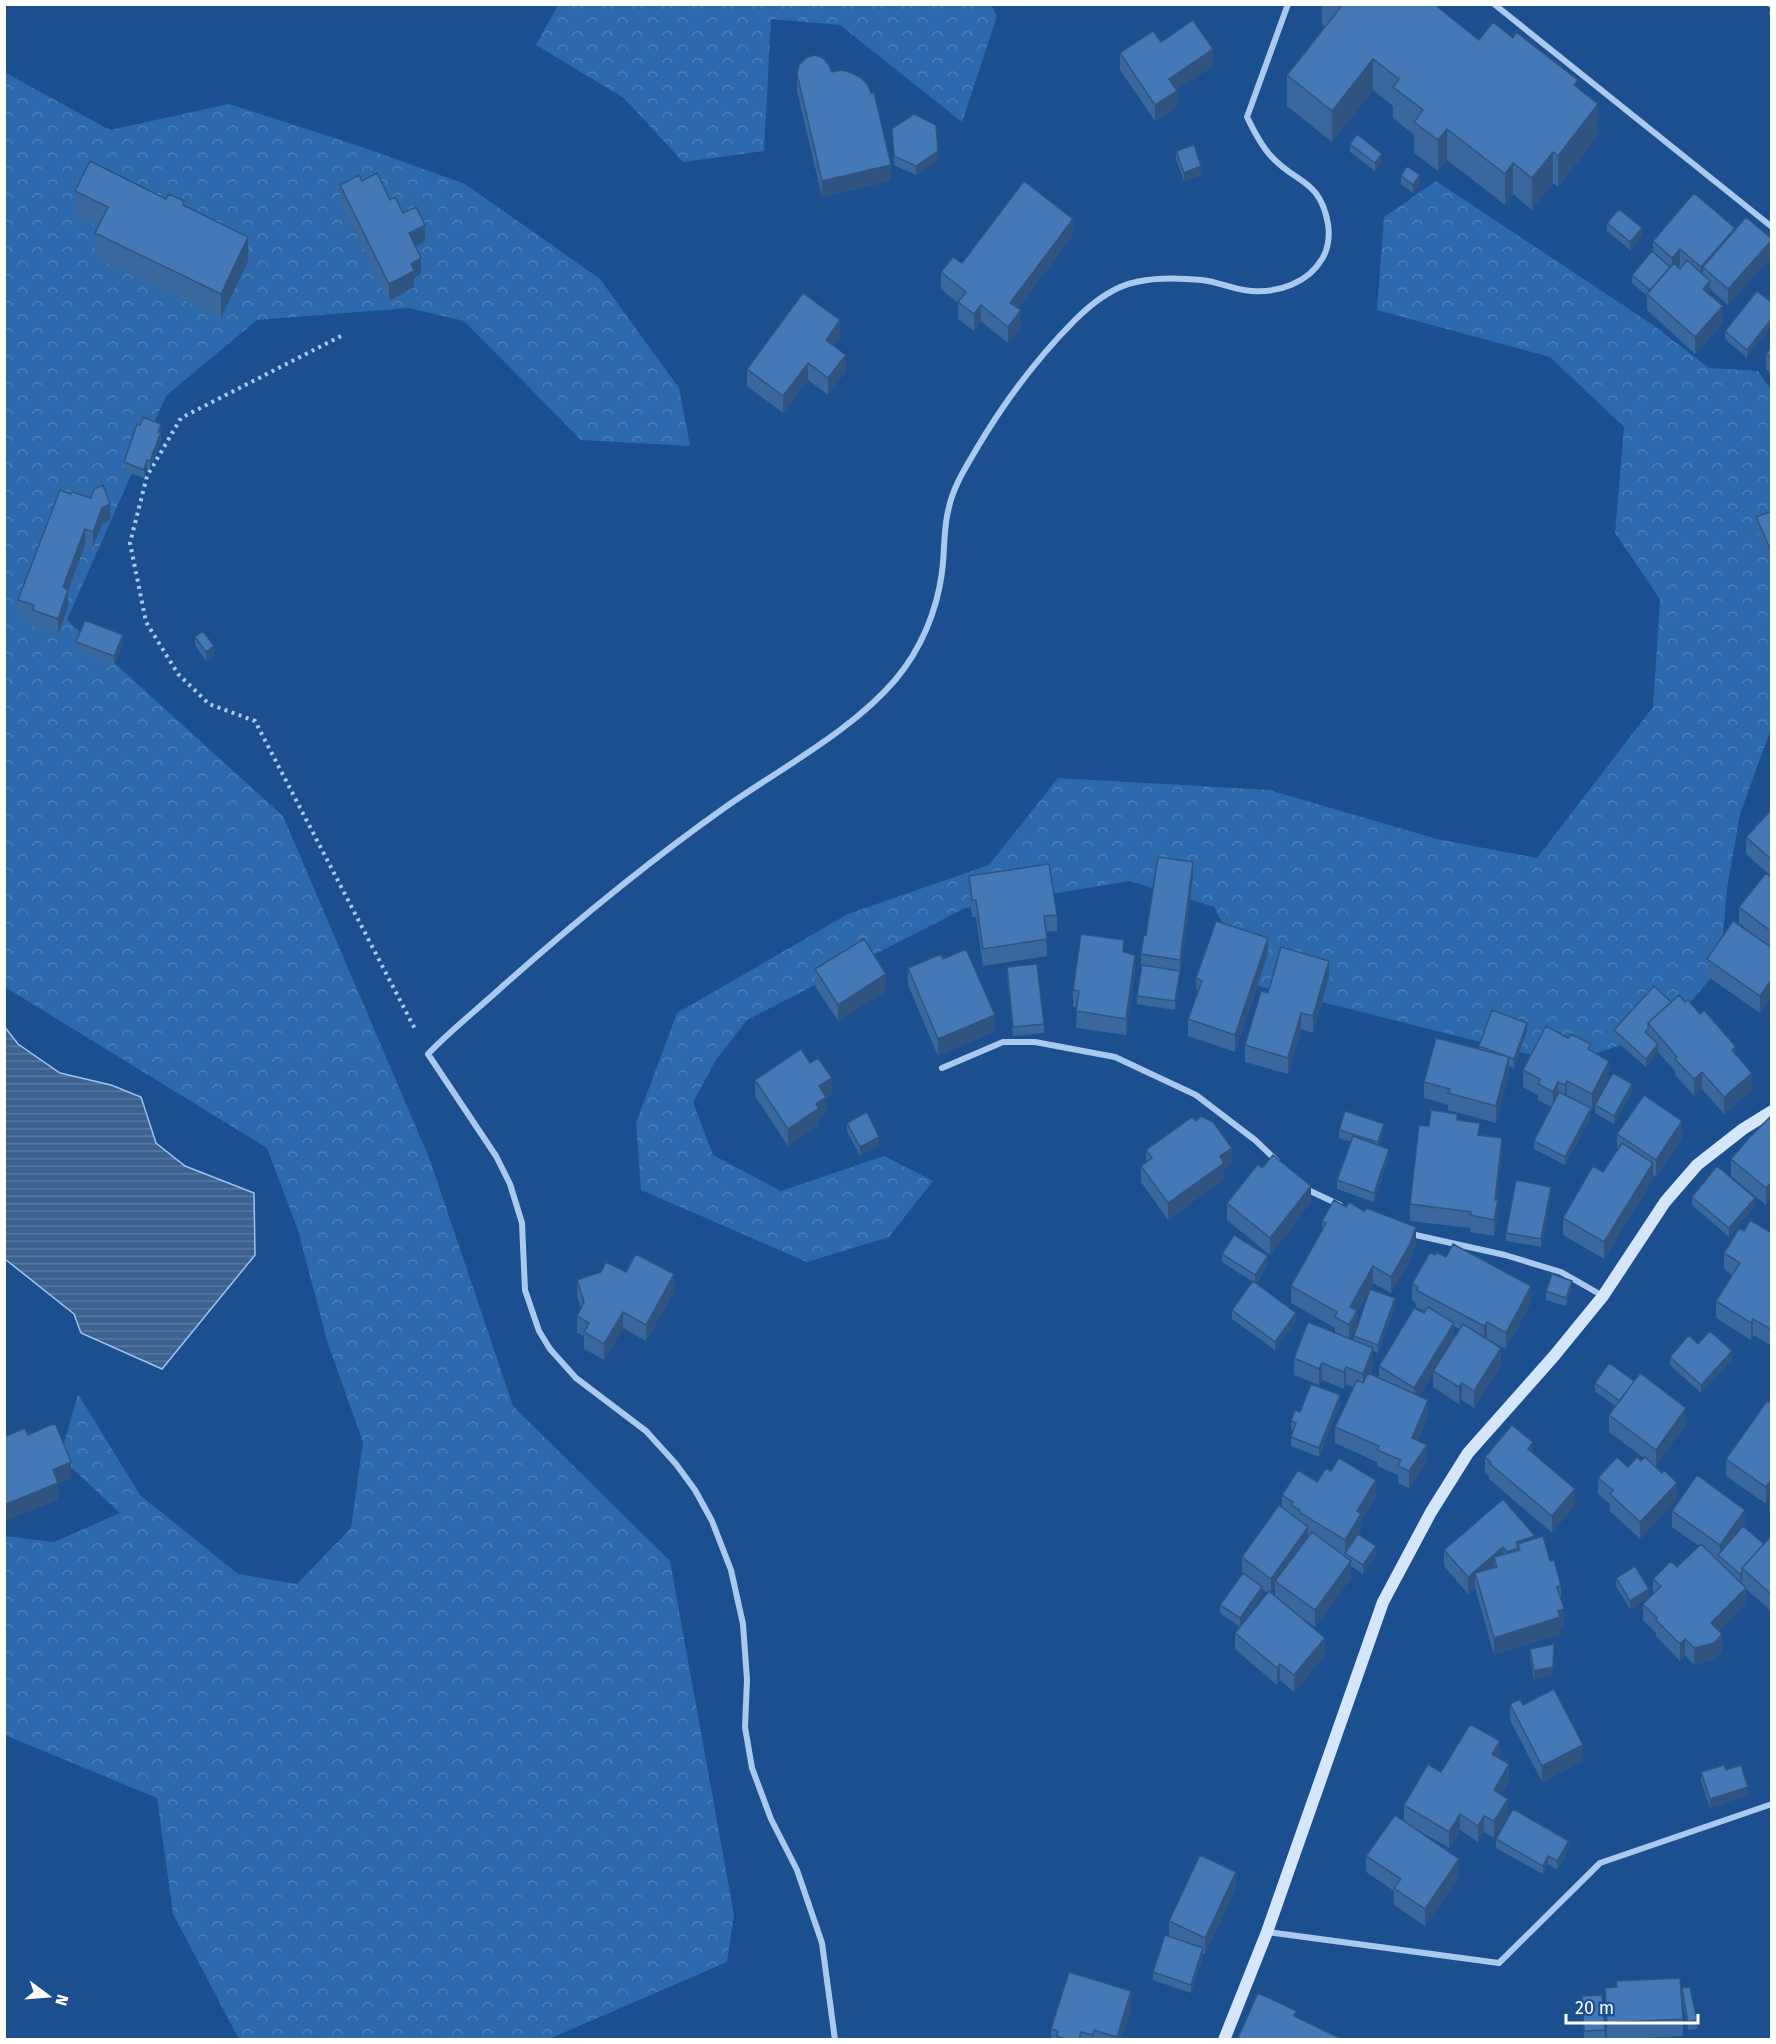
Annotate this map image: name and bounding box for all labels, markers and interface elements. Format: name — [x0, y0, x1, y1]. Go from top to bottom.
north arrow — [18, 1966, 78, 2026]
scale bar — [1566, 1987, 1698, 2025]
text: N — [51, 1992, 73, 2008]
text: 20 m — [1575, 1997, 1614, 2019]

